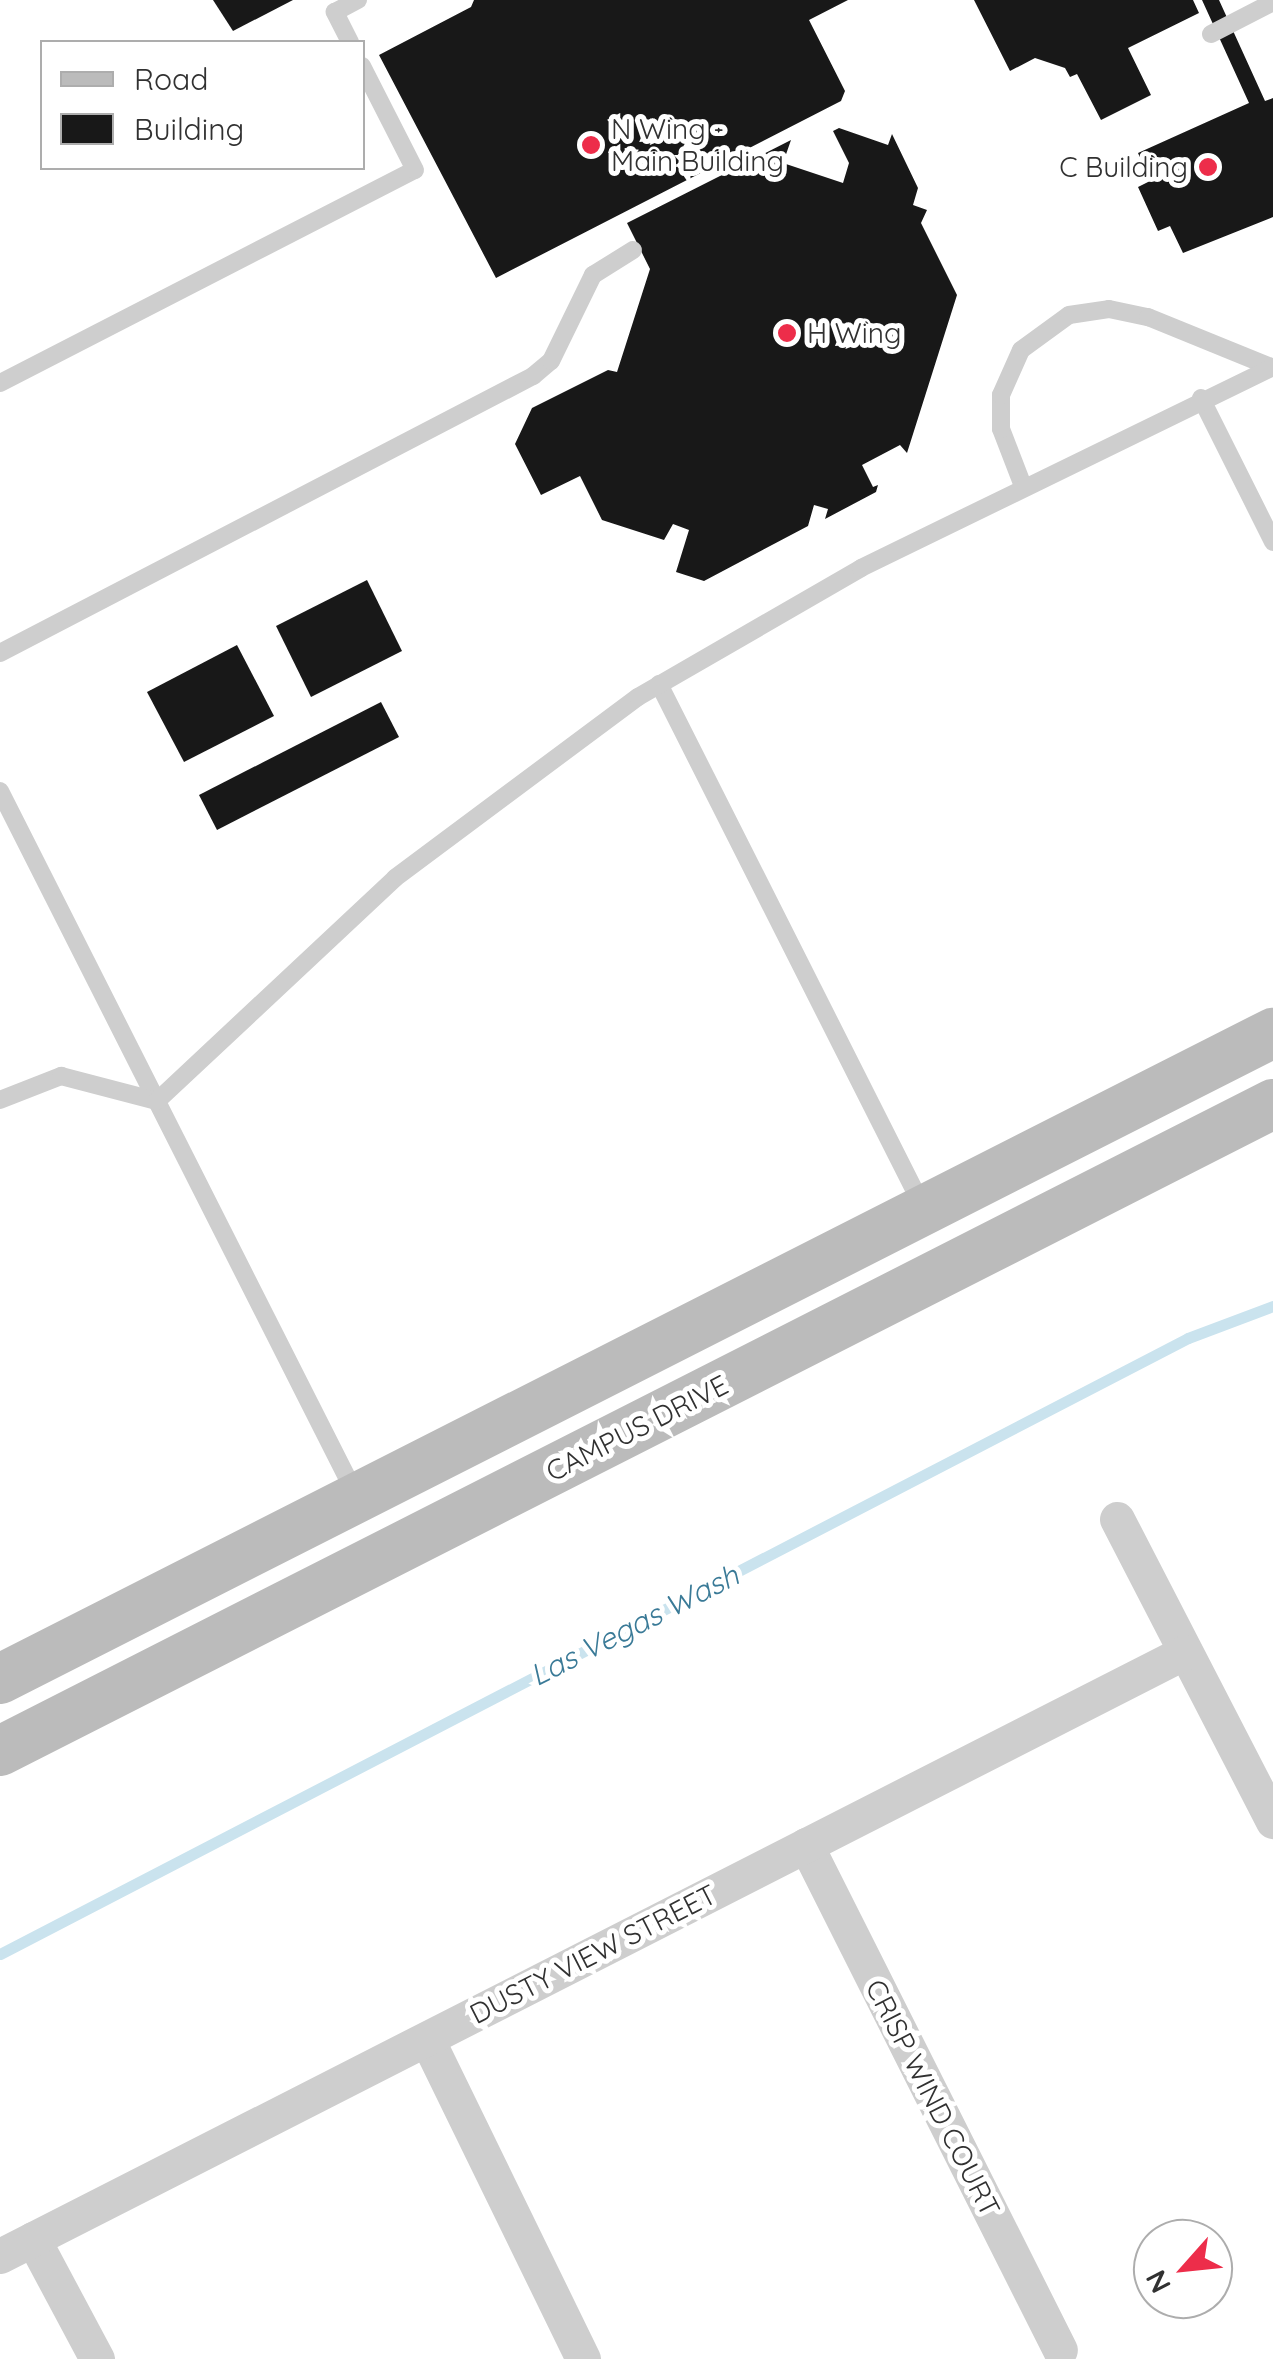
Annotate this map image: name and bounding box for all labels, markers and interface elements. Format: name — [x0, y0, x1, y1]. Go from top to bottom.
legend — [40, 40, 365, 170]
text: Road — [134, 60, 208, 98]
text: Building — [134, 110, 244, 148]
place label: N Wing - Main Building — [611, 112, 784, 178]
marker: N Wing - Main Building — [580, 134, 602, 156]
place label: C Building — [1059, 150, 1188, 184]
marker: C Building — [1197, 156, 1219, 178]
place label: H Wing — [807, 316, 901, 350]
marker: H Wing — [776, 322, 798, 344]
street label: CAMPUS DRIVE — [540, 1368, 734, 1488]
water label: Las Vegas Wash — [524, 1557, 744, 1693]
street label: DUSTY VIEW STREET — [464, 1877, 722, 2031]
street label: CRISP WIND COURT — [859, 1974, 1007, 2222]
north arrow — [1133, 2219, 1233, 2319]
text: N — [1137, 2265, 1178, 2299]

